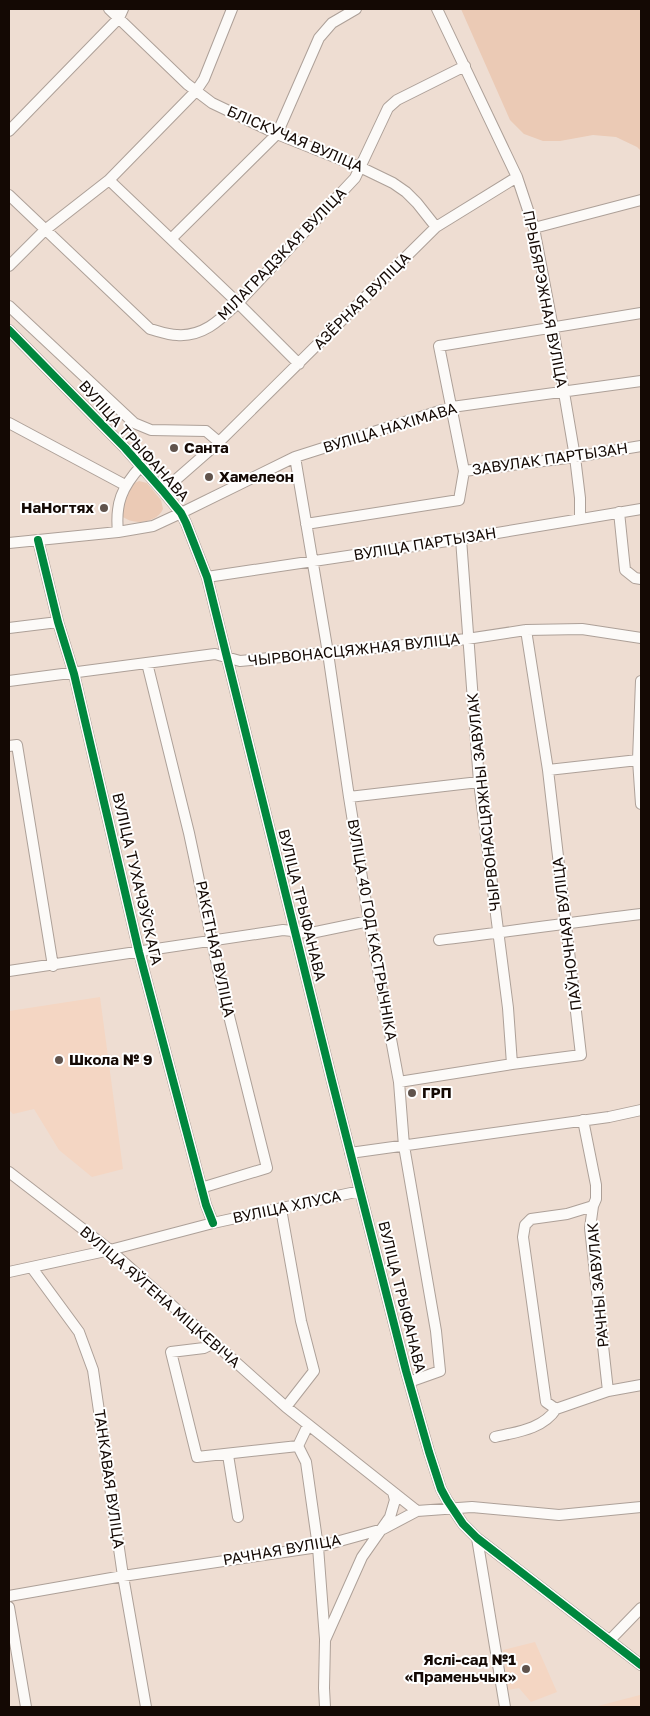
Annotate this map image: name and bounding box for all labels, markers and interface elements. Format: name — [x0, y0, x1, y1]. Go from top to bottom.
street label: БЛІСКУЧАЯ ВУЛІЦА — [224, 101, 366, 175]
street label: МІЛАГРАДЗКАЯ ВУЛІЦА — [213, 183, 349, 323]
street label: ПРЫБЯРЭЖНАЯ ВУЛІЦА — [520, 209, 572, 389]
street label: АЗЁРНАЯ ВУЛІЦА — [309, 248, 414, 353]
street label: ВУЛІЦА ТРЫФАНАВА — [76, 376, 194, 504]
street label: ВУЛІЦА НАХІМАВА — [321, 398, 459, 456]
place label: Санта — [184, 438, 229, 456]
street label: ЗАВУЛАК ПАРТЫЗАН — [471, 438, 629, 478]
marker: Санта — [168, 442, 180, 454]
place label: Хамелеон — [219, 467, 294, 485]
marker: Хамелеон — [203, 471, 215, 483]
place label: НаНогтях — [21, 498, 94, 516]
marker: НаНогтях — [98, 502, 110, 514]
street label: ВУЛІЦА ПАРТЫЗАН — [352, 523, 497, 563]
street label: ЧЫРВОНАСЦЯЖНАЯ ВУЛІЦА — [247, 629, 461, 669]
street label: ЧЫРВОНАСЦЯЖНЫ ЗАВУЛАК — [463, 691, 503, 912]
street label: ВУЛІЦА ТУХАЧЭЎСКАГА — [109, 791, 167, 967]
street label: ВУЛІЦА 40 ГОД КАСТРЫЧНІКА — [345, 817, 401, 1042]
street label: ВУЛІЦА ТРЫФАНАВА — [275, 827, 331, 983]
street label: ПАЎНОЧНАЯ ВУЛІЦА — [548, 856, 584, 1012]
street label: РАКЕТНАЯ ВУЛІЦА — [193, 879, 239, 1019]
place label: Школа № 9 — [69, 1050, 153, 1068]
marker: Школа № 9 — [53, 1054, 65, 1066]
place label: ГРП — [422, 1083, 452, 1101]
marker: ГРП — [406, 1087, 418, 1099]
street label: ВУЛІЦА ХЛУСА — [231, 1186, 343, 1226]
street label: ВУЛІЦА ТРЫФАНАВА — [375, 1219, 431, 1375]
street label: РАЧНЫ ЗАВУЛАК — [583, 1221, 611, 1348]
street label: ВУЛІЦА ЯЎГЕНА МІЦКЕВІЧА — [77, 1222, 244, 1371]
street label: ТАНКАВАЯ ВУЛІЦА — [91, 1408, 129, 1550]
street label: РАЧНАЯ ВУЛІЦА — [222, 1530, 342, 1568]
place label: Яслі-сад №1 «Праменьчык» — [405, 1650, 516, 1685]
marker: Яслі-сад №1 «Праменьчык» — [520, 1663, 532, 1675]

